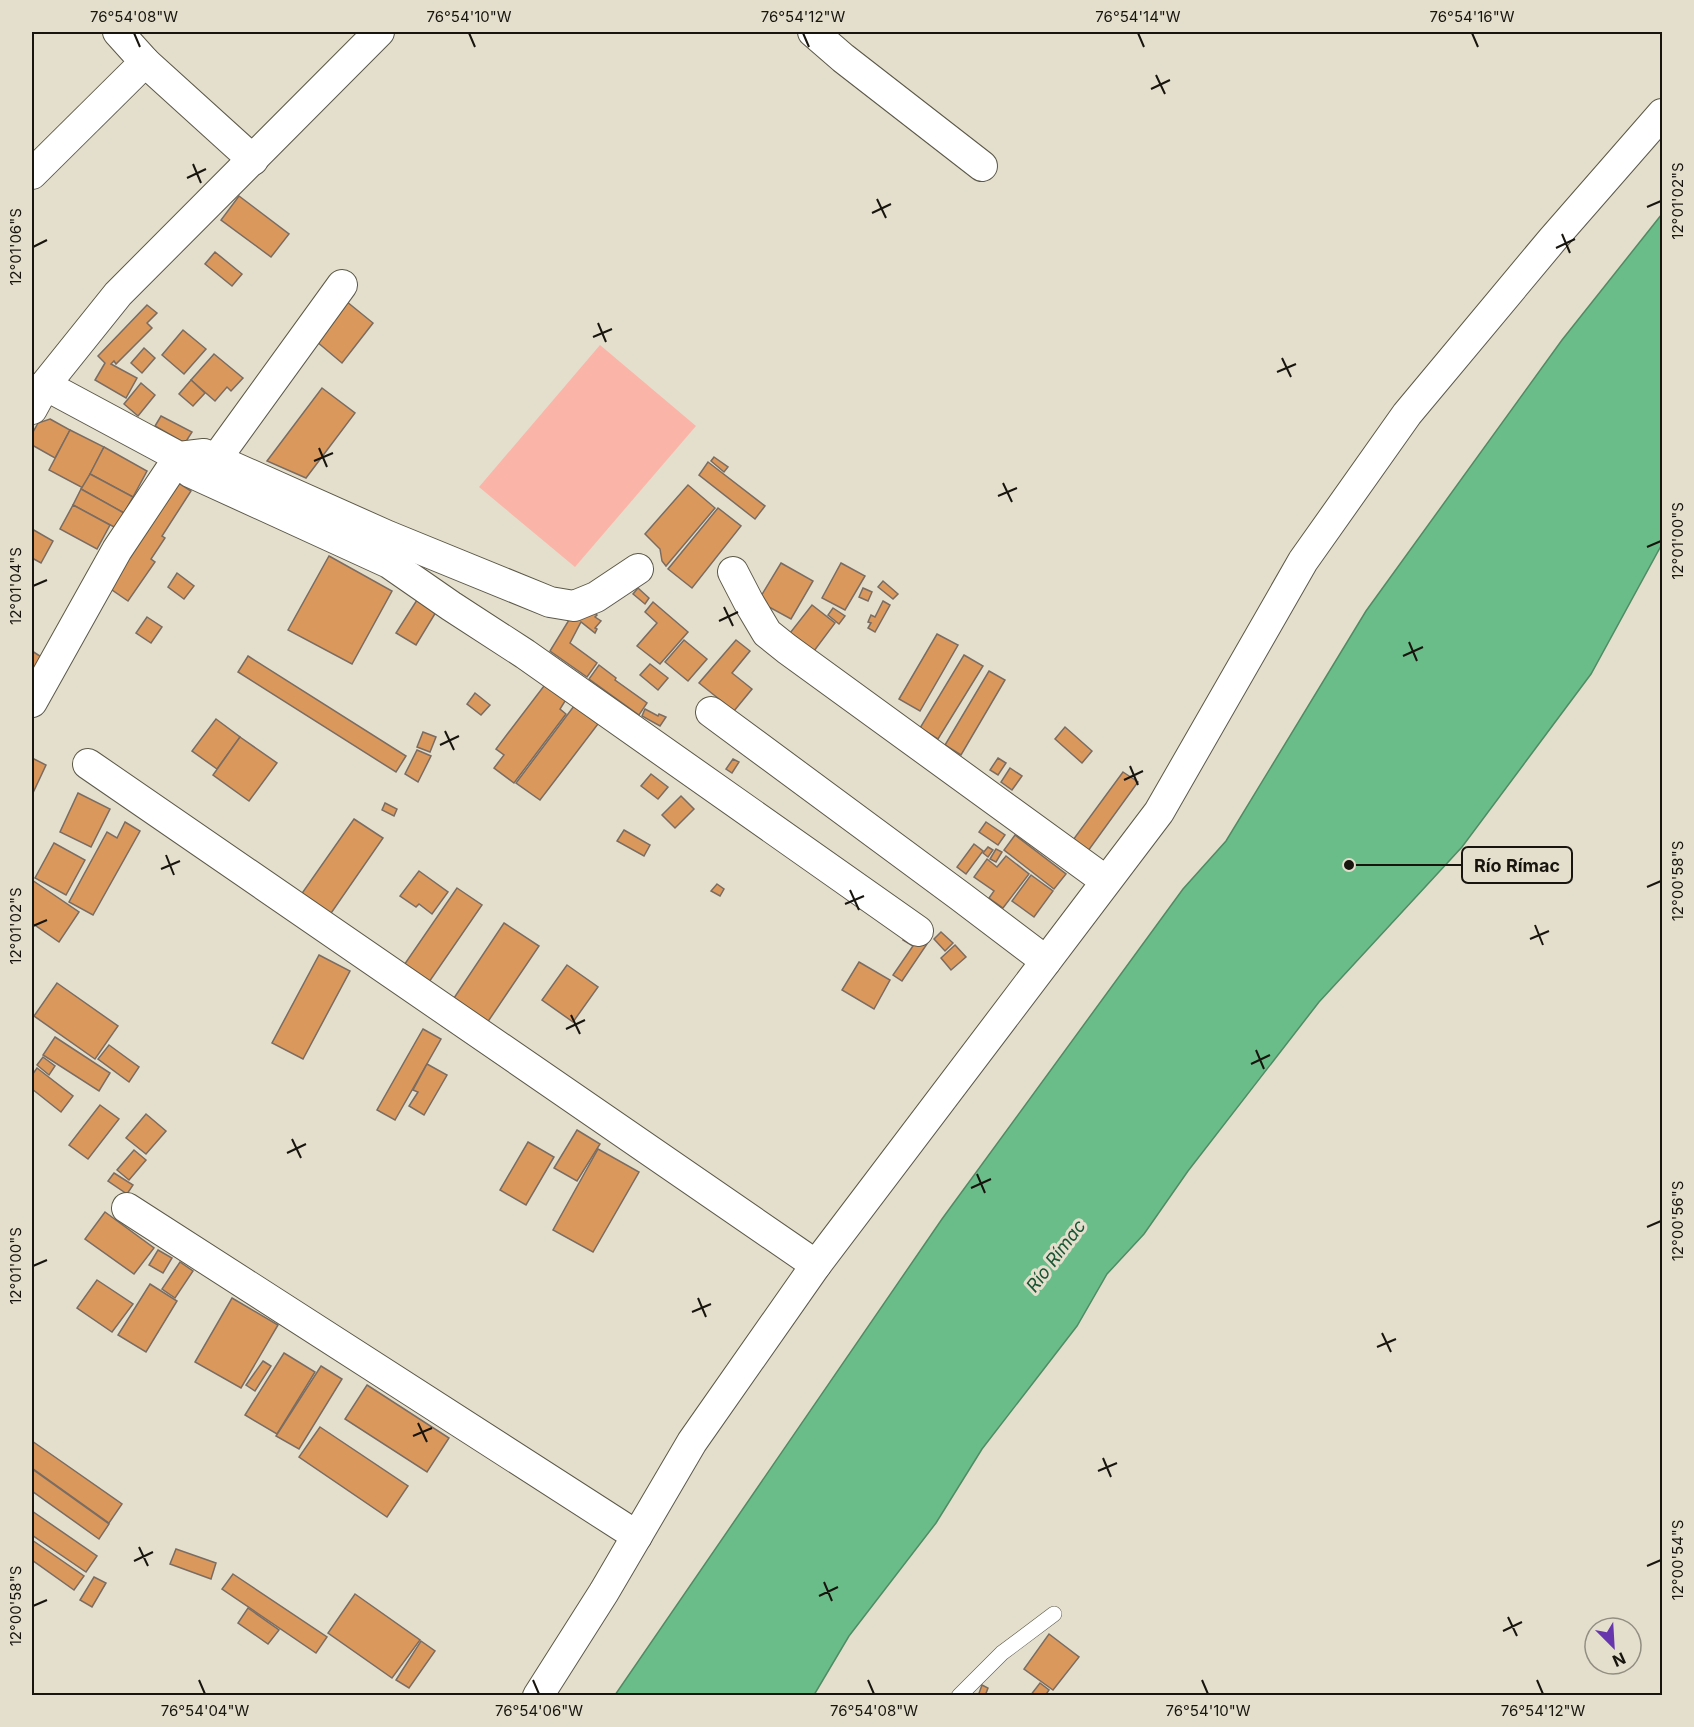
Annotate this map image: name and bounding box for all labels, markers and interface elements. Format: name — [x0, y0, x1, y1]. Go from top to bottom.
text: 76°54'08"W — [90, 7, 178, 26]
text: 76°54'10"W — [426, 7, 512, 26]
text: 76°54'12"W — [761, 7, 846, 26]
text: 76°54'14"W — [1095, 7, 1181, 26]
text: 76°54'16"W — [1430, 7, 1515, 26]
text: 12°01'02"S — [1668, 162, 1687, 240]
text: 12°01'06"S — [6, 208, 25, 286]
text: 12°01'00"S — [1668, 502, 1687, 580]
text: 12°01'04"S — [6, 547, 25, 625]
text: 12°00'58"S — [1668, 841, 1687, 921]
callout: Río Rímac — [1462, 847, 1572, 883]
text: Río Rímac — [1474, 855, 1560, 876]
text: 12°01'02"S — [6, 887, 25, 965]
text: 12°00'56"S — [1668, 1181, 1687, 1261]
water label: Río Rímac — [1022, 1215, 1090, 1296]
text: 12°01'00"S — [6, 1227, 25, 1305]
text: 12°00'54"S — [1668, 1520, 1687, 1600]
text: 12°00'58"S — [6, 1566, 25, 1646]
north arrow — [1583, 1616, 1643, 1676]
text: N — [1609, 1648, 1629, 1671]
text: 76°54'04"W — [161, 1701, 250, 1720]
text: 76°54'06"W — [495, 1701, 583, 1720]
text: 76°54'08"W — [830, 1701, 918, 1720]
text: 76°54'10"W — [1165, 1701, 1251, 1720]
text: 76°54'12"W — [1501, 1701, 1586, 1720]

